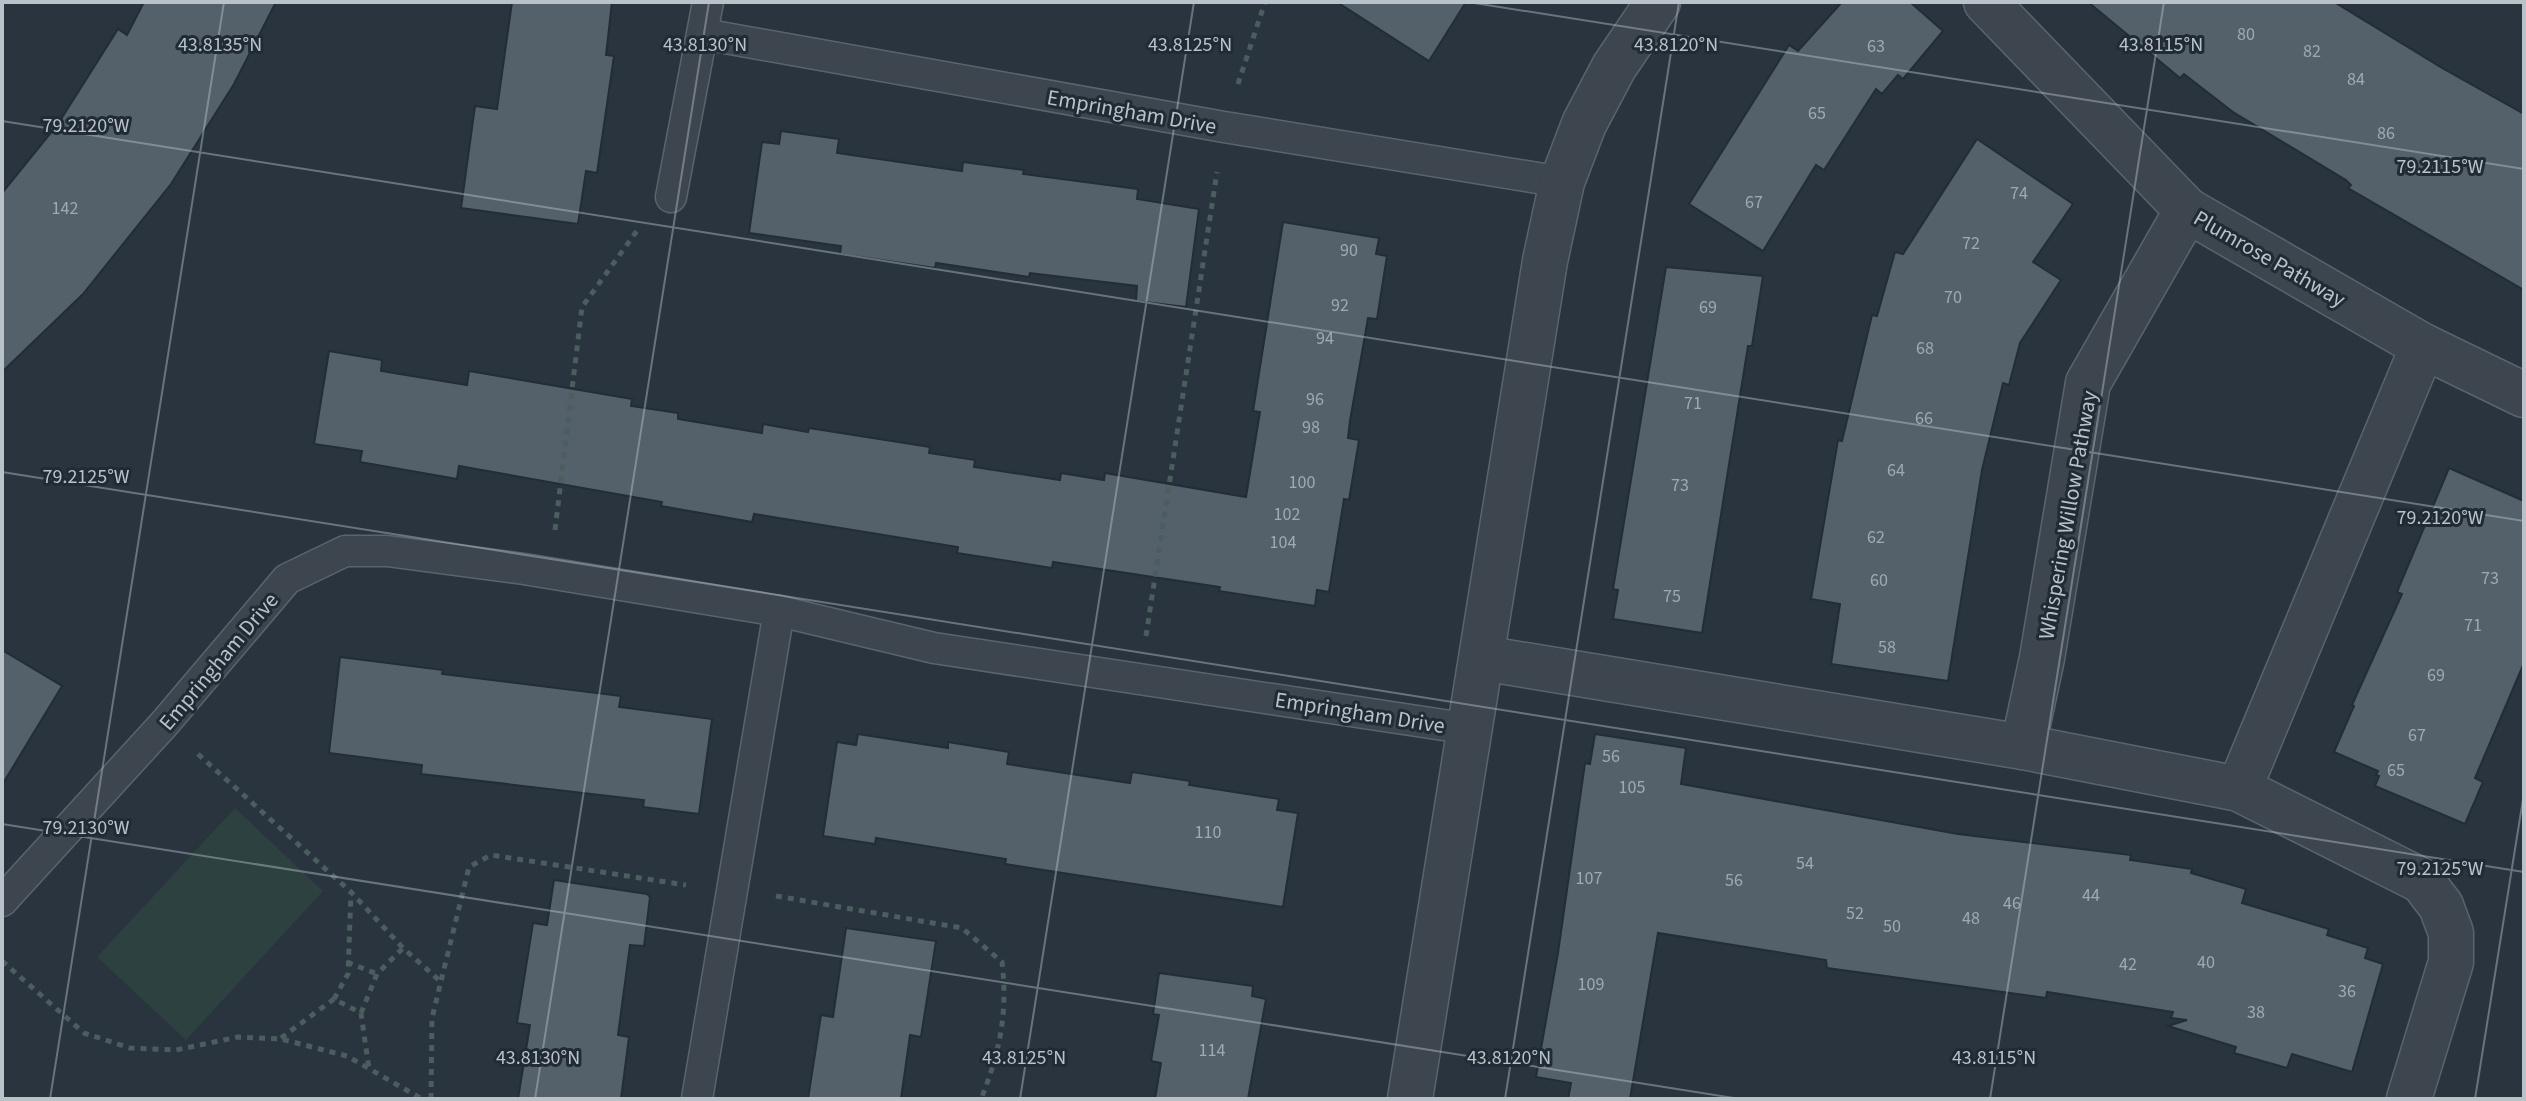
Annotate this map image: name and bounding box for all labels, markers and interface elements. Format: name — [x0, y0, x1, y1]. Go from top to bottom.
house number: 80 — [2237, 22, 2255, 47]
text: 43.8135°N — [178, 31, 262, 59]
text: 43.8130°N — [663, 31, 747, 59]
text: 43.8125°N — [1148, 31, 1232, 59]
text: 43.8120°N — [1634, 31, 1718, 59]
text: 43.8115°N — [2119, 31, 2203, 59]
house number: 63 — [1867, 34, 1885, 59]
house number: 82 — [2303, 39, 2321, 64]
house number: 84 — [2347, 67, 2365, 92]
street label: Empringham Drive — [1045, 81, 1219, 143]
house number: 65 — [1808, 101, 1826, 126]
text: 79.2120°W — [43, 112, 130, 140]
house number: 86 — [2377, 121, 2395, 146]
text: 79.2115°W — [2397, 153, 2484, 181]
house number: 74 — [2010, 181, 2028, 206]
house number: 67 — [1745, 190, 1763, 215]
house number: 142 — [52, 196, 78, 221]
street label: Plumrose Pathway — [2188, 202, 2352, 316]
house number: 72 — [1962, 231, 1980, 256]
house number: 90 — [1340, 238, 1358, 263]
house number: 70 — [1944, 285, 1962, 310]
house number: 92 — [1331, 293, 1349, 318]
house number: 69 — [1699, 295, 1717, 320]
house number: 94 — [1316, 326, 1334, 351]
house number: 68 — [1916, 336, 1934, 361]
house number: 96 — [1306, 387, 1324, 412]
street label: Whispering Willow Pathway — [2030, 387, 2106, 642]
house number: 71 — [1684, 391, 1702, 416]
house number: 66 — [1915, 406, 1933, 431]
house number: 98 — [1302, 415, 1320, 440]
house number: 64 — [1887, 458, 1905, 483]
text: 79.2125°W — [43, 463, 130, 491]
house number: 100 — [1289, 470, 1315, 495]
house number: 73 — [1671, 473, 1689, 498]
house number: 102 — [1274, 502, 1300, 527]
text: 79.2120°W — [2397, 504, 2484, 532]
house number: 62 — [1867, 525, 1885, 550]
house number: 104 — [1270, 530, 1296, 555]
house number: 73 — [2481, 566, 2499, 591]
house number: 60 — [1870, 568, 1888, 593]
house number: 75 — [1663, 584, 1681, 609]
street label: Empringham Drive — [151, 586, 286, 738]
house number: 71 — [2464, 613, 2482, 638]
house number: 58 — [1878, 635, 1896, 660]
house number: 69 — [2427, 663, 2445, 688]
street label: Empringham Drive — [1273, 684, 1447, 742]
house number: 67 — [2408, 723, 2426, 748]
house number: 56 — [1602, 744, 1620, 769]
house number: 65 — [2387, 758, 2405, 783]
house number: 105 — [1619, 775, 1645, 800]
text: 79.2130°W — [43, 814, 130, 842]
house number: 110 — [1195, 820, 1221, 845]
house number: 54 — [1796, 851, 1814, 876]
text: 79.2125°W — [2397, 855, 2484, 883]
house number: 107 — [1576, 866, 1602, 891]
house number: 56 — [1725, 868, 1743, 893]
house number: 44 — [2082, 883, 2100, 908]
house number: 46 — [2003, 891, 2021, 916]
house number: 52 — [1846, 901, 1864, 926]
house number: 48 — [1962, 906, 1980, 931]
house number: 50 — [1883, 914, 1901, 939]
house number: 40 — [2197, 950, 2215, 975]
house number: 42 — [2119, 952, 2137, 977]
house number: 109 — [1578, 972, 1604, 997]
house number: 36 — [2338, 979, 2356, 1004]
house number: 38 — [2247, 1000, 2265, 1025]
house number: 114 — [1199, 1038, 1225, 1063]
text: 43.8130°N — [496, 1044, 580, 1072]
text: 43.8125°N — [982, 1044, 1066, 1072]
text: 43.8120°N — [1467, 1044, 1551, 1072]
text: 43.8115°N — [1952, 1044, 2036, 1072]

